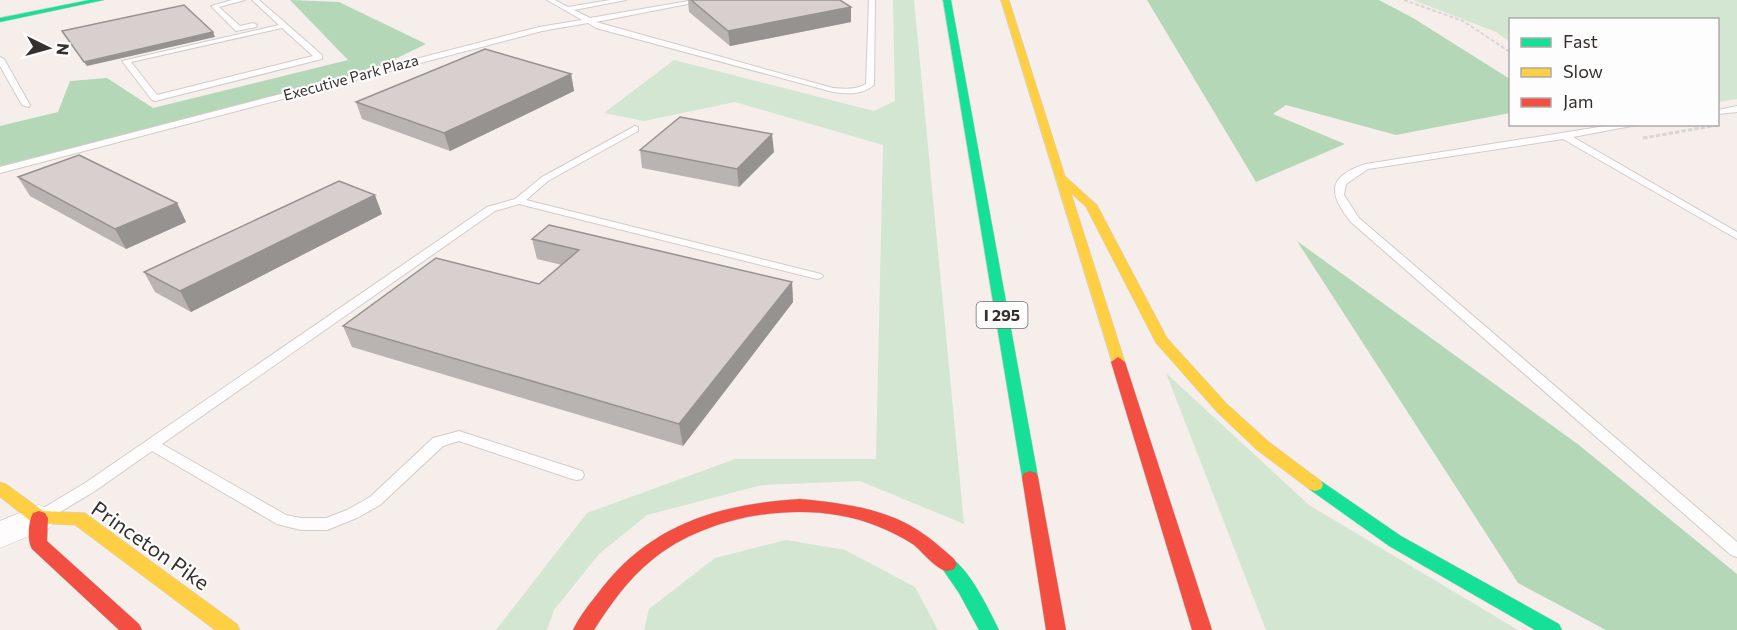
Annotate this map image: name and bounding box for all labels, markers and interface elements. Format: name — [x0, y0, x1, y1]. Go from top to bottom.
north arrow — [18, 18, 78, 78]
legend — [1509, 18, 1719, 126]
text: Fast — [1563, 30, 1598, 52]
text: N — [53, 43, 73, 56]
street label: Executive Park Plaza — [281, 50, 420, 104]
text: Slow — [1563, 60, 1603, 82]
text: Jam — [1563, 90, 1593, 112]
road number: I 295 — [976, 302, 1028, 328]
street label: Princeton Pike — [87, 495, 215, 595]

